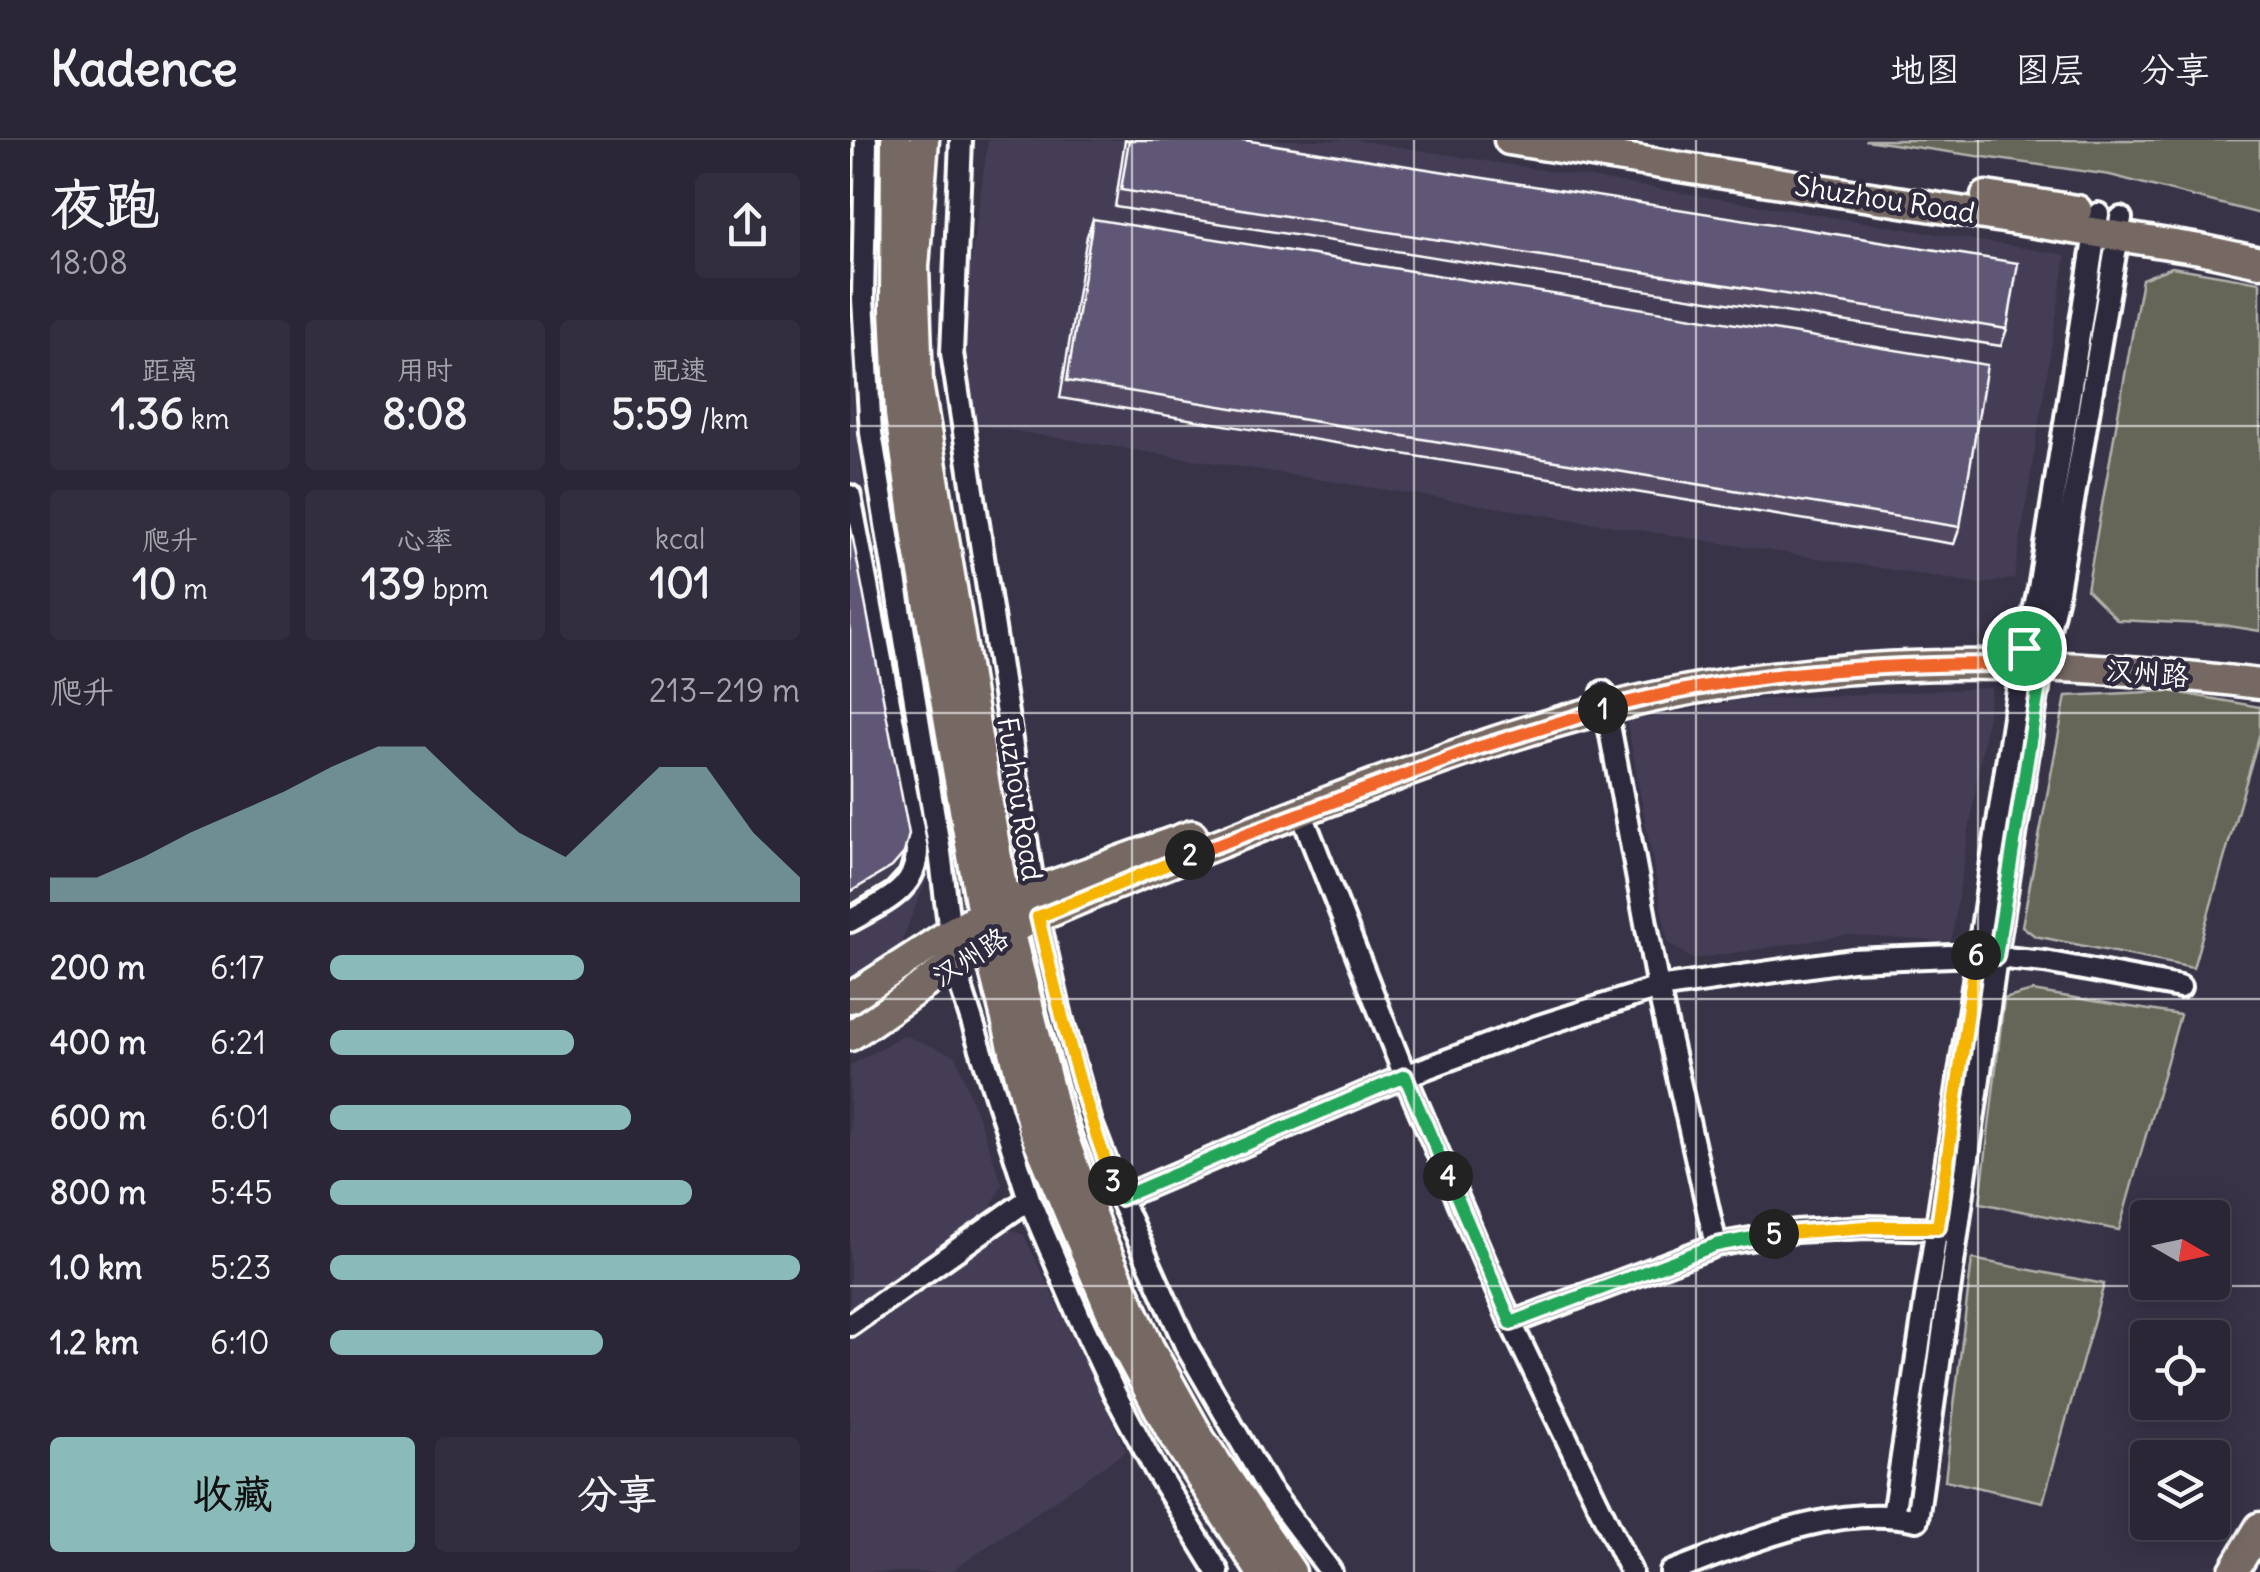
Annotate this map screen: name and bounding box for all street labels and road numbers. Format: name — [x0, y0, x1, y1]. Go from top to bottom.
street label: Shuzhou Road — [1792, 167, 1978, 231]
street label: 汉州路 — [2104, 652, 2190, 694]
street label: Fuzhou Road — [989, 715, 1051, 883]
street label: 汉州路 — [925, 919, 1015, 995]

